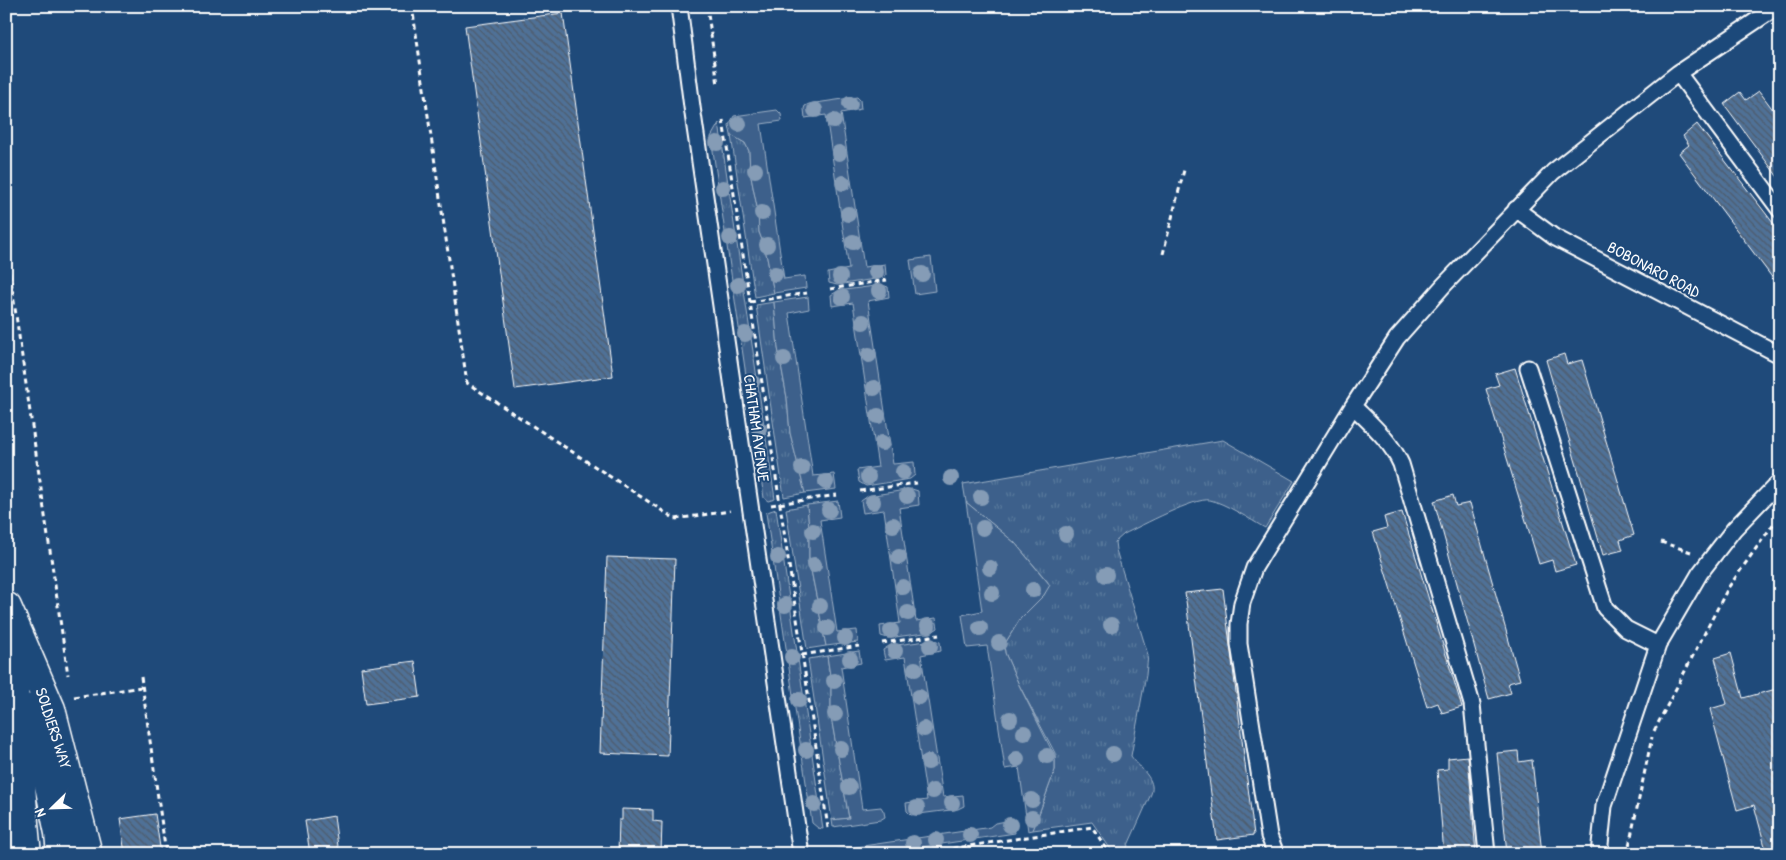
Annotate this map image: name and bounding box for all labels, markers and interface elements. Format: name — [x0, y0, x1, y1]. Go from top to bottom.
street label: BOBONARO ROAD — [1604, 235, 1704, 303]
street label: CHATHAM AVENUE — [739, 373, 775, 483]
street label: SOLDIERS WAY — [31, 685, 77, 771]
north arrow — [28, 782, 78, 832]
text: N — [29, 806, 50, 820]

